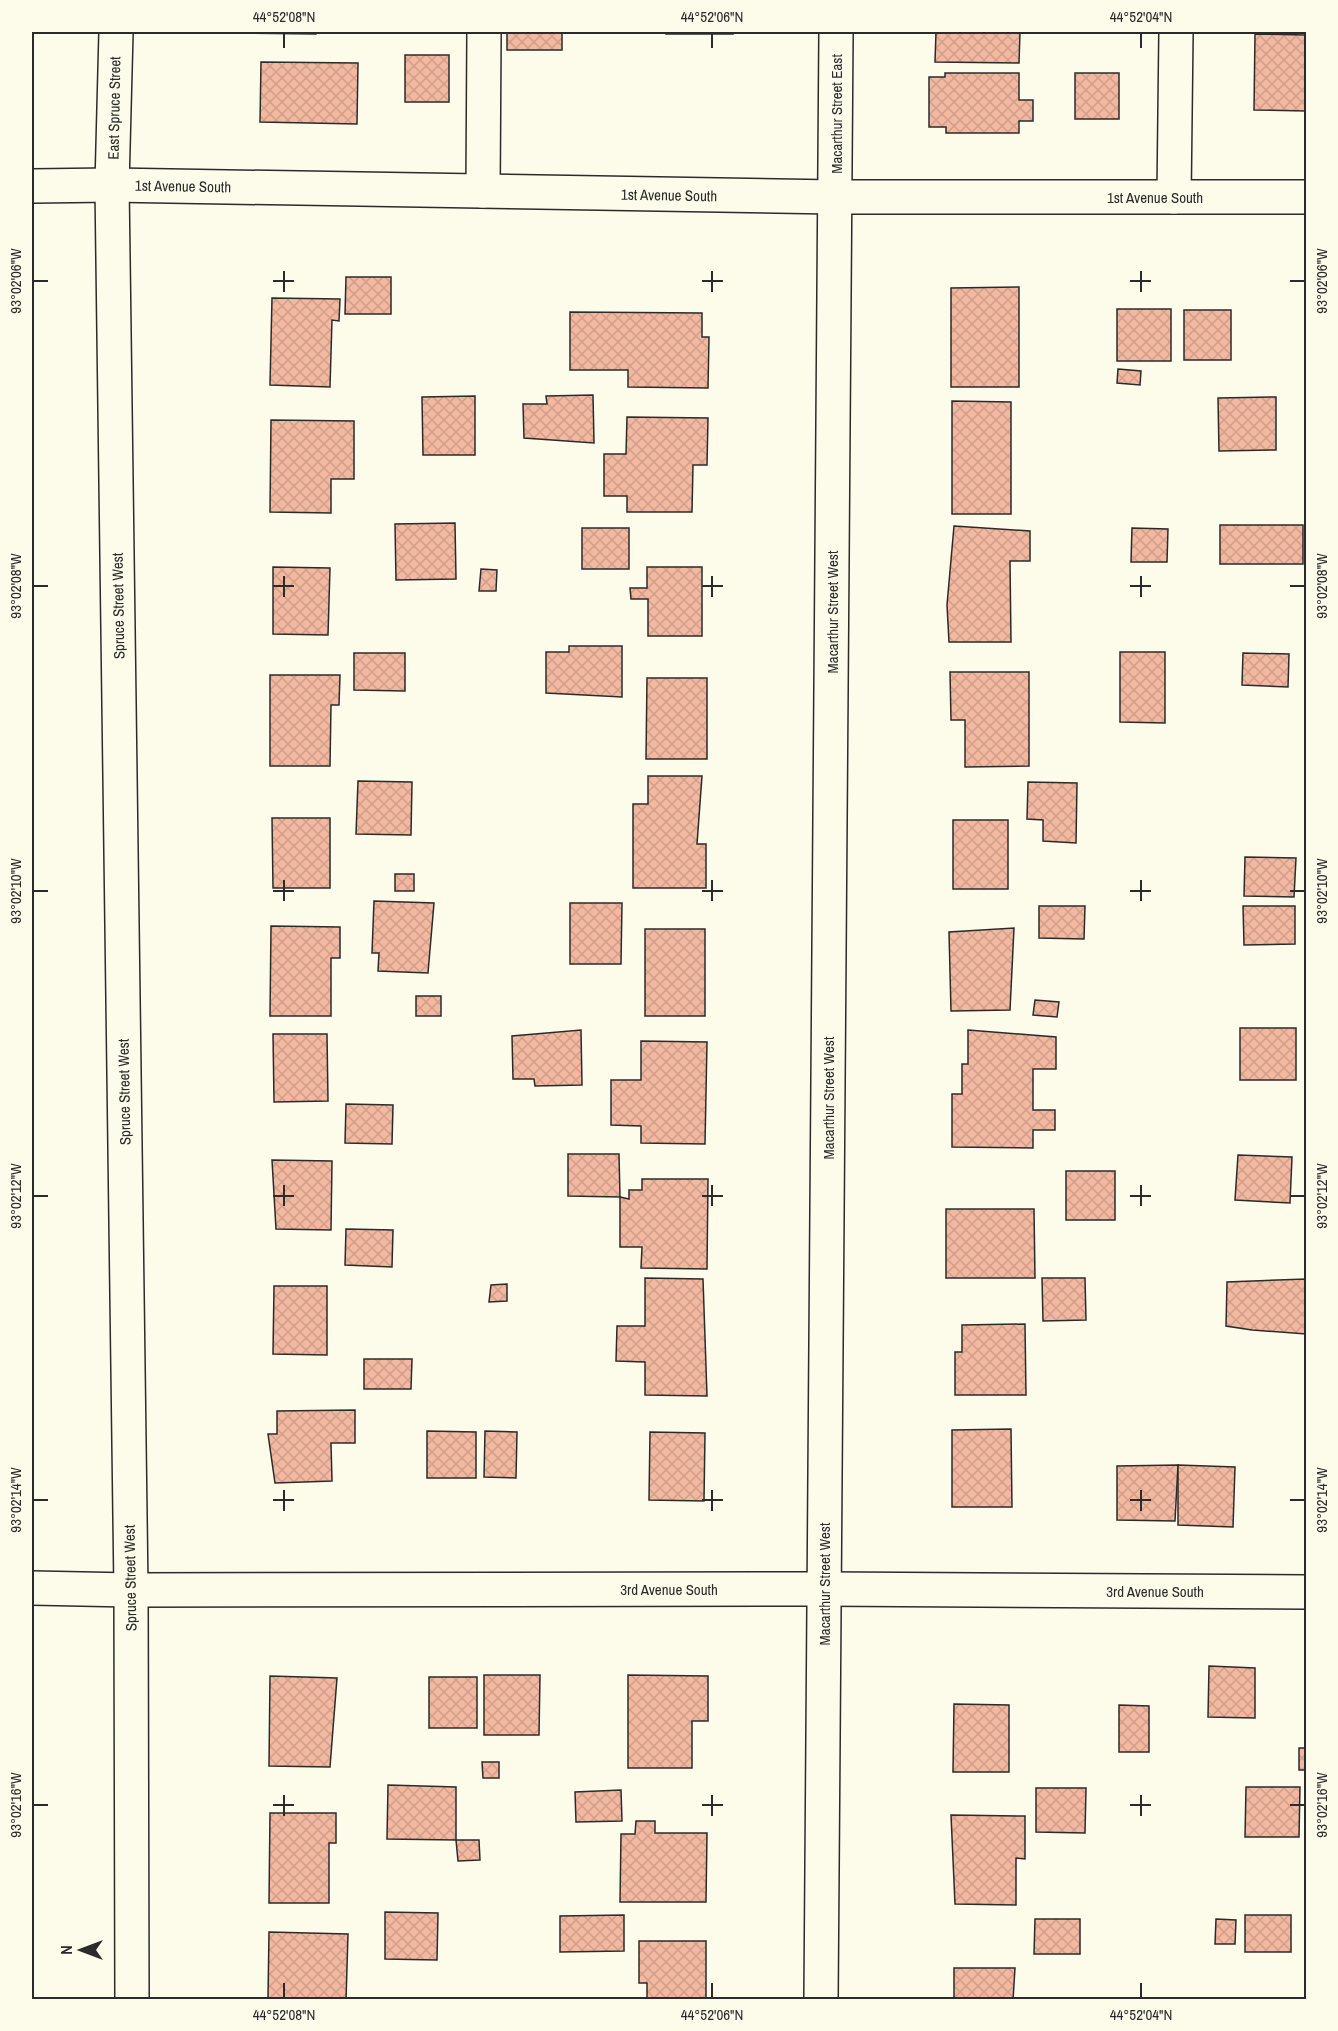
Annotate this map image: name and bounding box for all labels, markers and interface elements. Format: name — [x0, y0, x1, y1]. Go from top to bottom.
text: 44°52'08"N — [253, 6, 315, 27]
text: 44°52'06"N — [681, 6, 743, 27]
text: 44°52'04"N — [1110, 6, 1172, 27]
street label: Macarthur Street East — [826, 54, 847, 174]
street label: East Spruce Street — [103, 56, 125, 160]
street label: 1st Avenue South — [135, 175, 231, 197]
street label: 1st Avenue South — [621, 184, 717, 206]
street label: 1st Avenue South — [1107, 187, 1203, 208]
text: 93°02'06"W — [5, 248, 26, 314]
text: 93°02'06"W — [1311, 248, 1332, 314]
street label: Macarthur Street West — [822, 550, 843, 673]
street label: Spruce Street West — [107, 552, 129, 659]
text: 93°02'08"W — [5, 553, 26, 619]
text: 93°02'08"W — [1311, 553, 1332, 619]
text: 93°02'10"W — [5, 858, 26, 924]
text: 93°02'10"W — [1311, 858, 1332, 924]
street label: Macarthur Street West — [818, 1036, 839, 1159]
street label: Spruce Street West — [113, 1038, 135, 1145]
text: 93°02'12"W — [5, 1163, 26, 1229]
text: 93°02'12"W — [1311, 1163, 1332, 1229]
text: 93°02'14"W — [5, 1467, 26, 1533]
text: 93°02'14"W — [1311, 1467, 1332, 1533]
street label: Macarthur Street West — [814, 1522, 835, 1645]
street label: Spruce Street West — [119, 1524, 141, 1631]
street label: 3rd Avenue South — [620, 1579, 718, 1600]
street label: 3rd Avenue South — [1106, 1581, 1204, 1602]
text: 93°02'16"W — [5, 1772, 26, 1838]
text: 93°02'16"W — [1311, 1772, 1332, 1838]
north arrow — [51, 1920, 111, 1980]
text: N — [55, 1945, 77, 1955]
text: 44°52'08"N — [253, 2004, 315, 2025]
text: 44°52'06"N — [681, 2004, 743, 2025]
text: 44°52'04"N — [1110, 2004, 1172, 2025]

